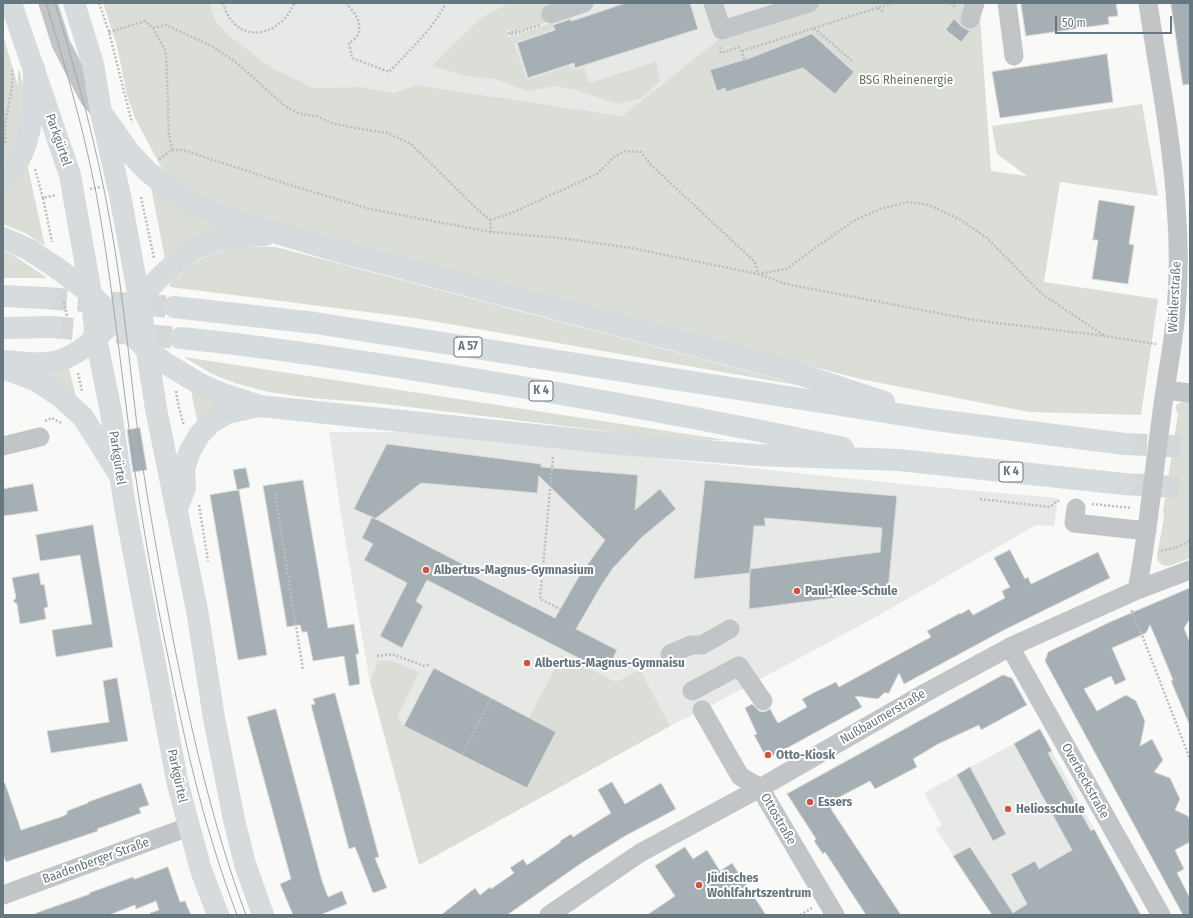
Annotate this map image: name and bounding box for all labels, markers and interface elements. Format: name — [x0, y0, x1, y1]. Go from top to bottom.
scale bar — [1057, 8, 1174, 34]
text: 50 m — [1062, 16, 1086, 30]
park label: BSG Rheinenergie — [859, 72, 953, 88]
street label: Parkgürtel — [42, 112, 74, 168]
street label: Wöhlerstraße — [1165, 261, 1185, 333]
road number: A 57 — [454, 337, 482, 357]
road number: K 4 — [529, 381, 553, 401]
street label: Parkgürtel — [105, 430, 129, 486]
road number: K 4 — [999, 462, 1023, 482]
place label: Albertus-Magnus-Gymnasium — [434, 562, 594, 578]
marker: Albertus-Magnus-Gymnasium — [421, 565, 431, 575]
place label: Paul-Klee-Schule — [805, 583, 898, 599]
marker: Paul-Klee-Schule — [792, 586, 802, 596]
place label: Albertus-Magnus-Gymnaisu — [535, 655, 685, 671]
marker: Albertus-Magnus-Gymnaisu — [522, 658, 532, 668]
street label: Nußbaumerstraße — [838, 686, 928, 748]
street label: Overbeckstraße — [1058, 741, 1112, 821]
place label: Otto-Kiosk — [776, 747, 835, 763]
street label: Parkgürtel — [164, 748, 190, 804]
marker: Otto-Kiosk — [763, 750, 773, 760]
street label: Ottostraße — [757, 790, 799, 848]
place label: Essers — [818, 794, 852, 810]
marker: Essers — [805, 797, 815, 807]
place label: Heliosschule — [1016, 801, 1085, 817]
marker: Heliosschule — [1003, 804, 1013, 814]
street label: Baadenberger Straße — [41, 834, 151, 888]
place label: Jüdisches Wohlfahrtszentrum — [707, 870, 811, 901]
marker: Jüdisches Wohlfahrtszentrum — [694, 880, 704, 890]

